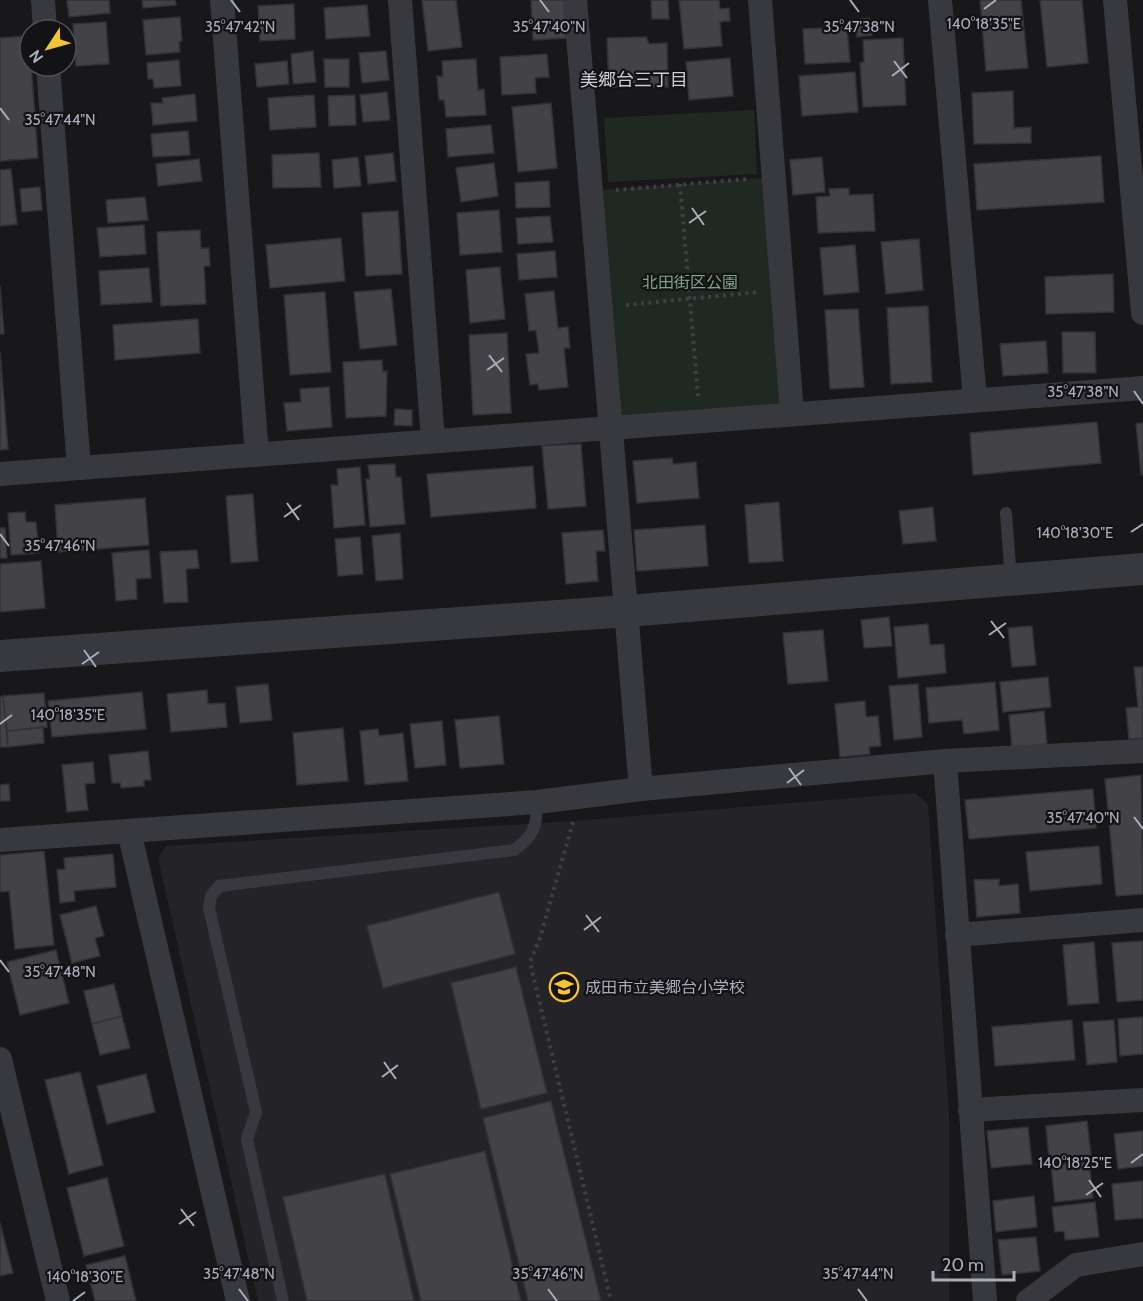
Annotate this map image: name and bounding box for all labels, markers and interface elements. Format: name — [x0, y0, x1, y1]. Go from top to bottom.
text: 140°18'35"E — [947, 15, 1021, 33]
north arrow — [18, 18, 78, 78]
text: 35°47'42"N — [205, 18, 275, 36]
text: 35°47'40"N — [512, 18, 586, 36]
text: 35°47'38"N — [823, 18, 895, 36]
text: N — [25, 46, 47, 67]
district label: 美郷台三丁目 — [580, 69, 688, 91]
text: 35°47'44"N — [24, 111, 96, 129]
park label: 北田街区公園 — [642, 273, 738, 292]
text: 35°47'38"N — [1047, 383, 1119, 401]
text: 140°18'30"E — [1037, 524, 1113, 542]
text: 35°47'46"N — [24, 537, 96, 555]
text: 140°18'35"E — [31, 706, 105, 724]
text: 35°47'40"N — [1046, 809, 1120, 827]
text: 35°47'48"N — [24, 963, 96, 981]
school or university icon: 成田市立美郷台小学校 — [548, 971, 580, 1003]
place label: 成田市立美郷台小学校 — [585, 978, 745, 997]
text: 140°18'25"E — [1038, 1154, 1112, 1172]
scale bar — [933, 1244, 1014, 1282]
text: 20 m — [942, 1254, 984, 1276]
text: 35°47'48"N — [203, 1265, 275, 1283]
text: 35°47'46"N — [512, 1265, 584, 1283]
text: 35°47'44"N — [822, 1265, 894, 1283]
text: 140°18'30"E — [47, 1268, 123, 1286]

